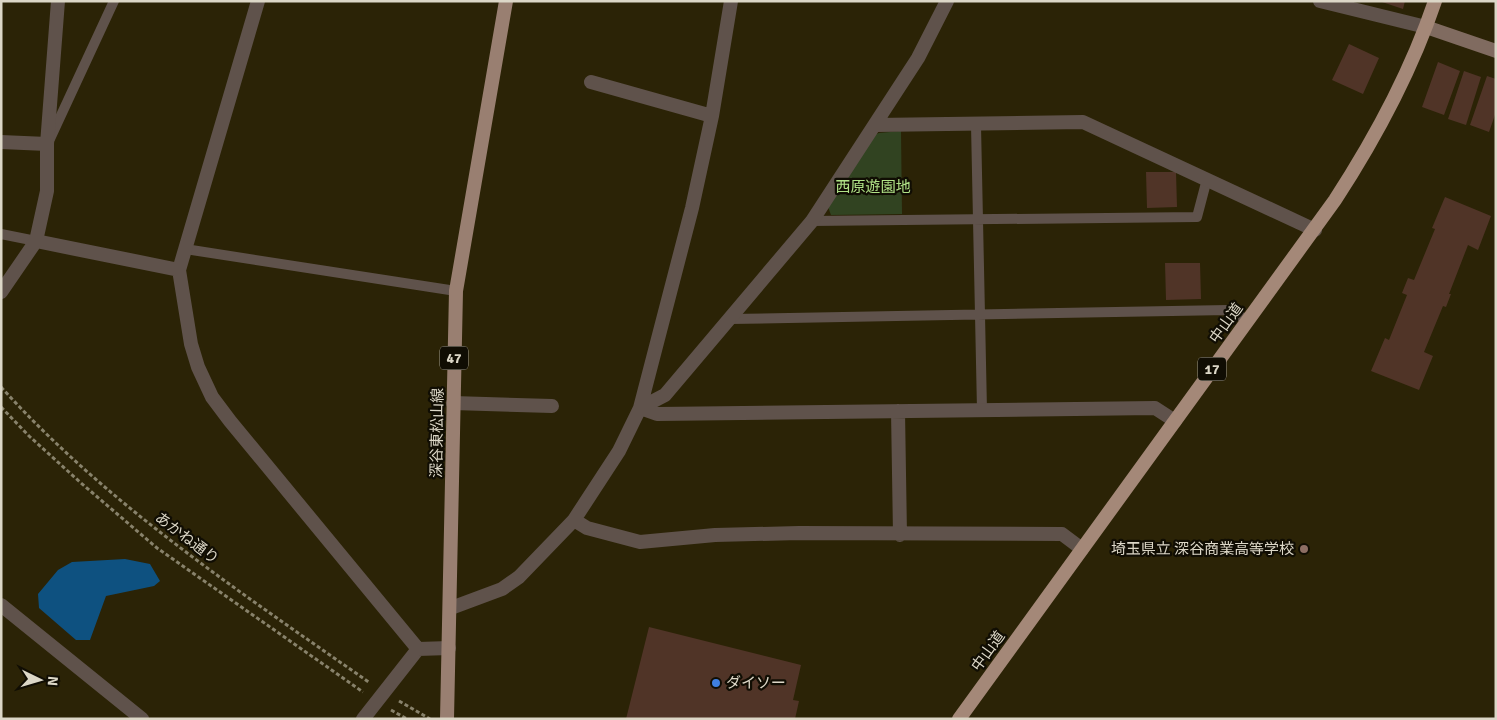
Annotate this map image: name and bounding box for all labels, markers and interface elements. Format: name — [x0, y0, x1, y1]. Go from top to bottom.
park label: 西原遊園地 — [835, 178, 911, 196]
street label: 中山道 — [1205, 300, 1247, 346]
road number: 47 — [440, 346, 468, 369]
road number: 17 — [1198, 358, 1226, 380]
street label: 深谷東松山線 — [427, 388, 447, 478]
street label: あかね通り — [152, 508, 222, 568]
place label: 埼玉県立 深谷商業高等学校 — [1111, 540, 1294, 558]
marker: 埼玉県立 深谷商業高等学校 — [1298, 543, 1310, 555]
street label: 中山道 — [967, 628, 1009, 674]
north arrow — [15, 655, 65, 705]
place label: ダイソー — [726, 674, 786, 692]
text: N — [44, 675, 61, 687]
marker: ダイソー — [710, 677, 722, 689]

